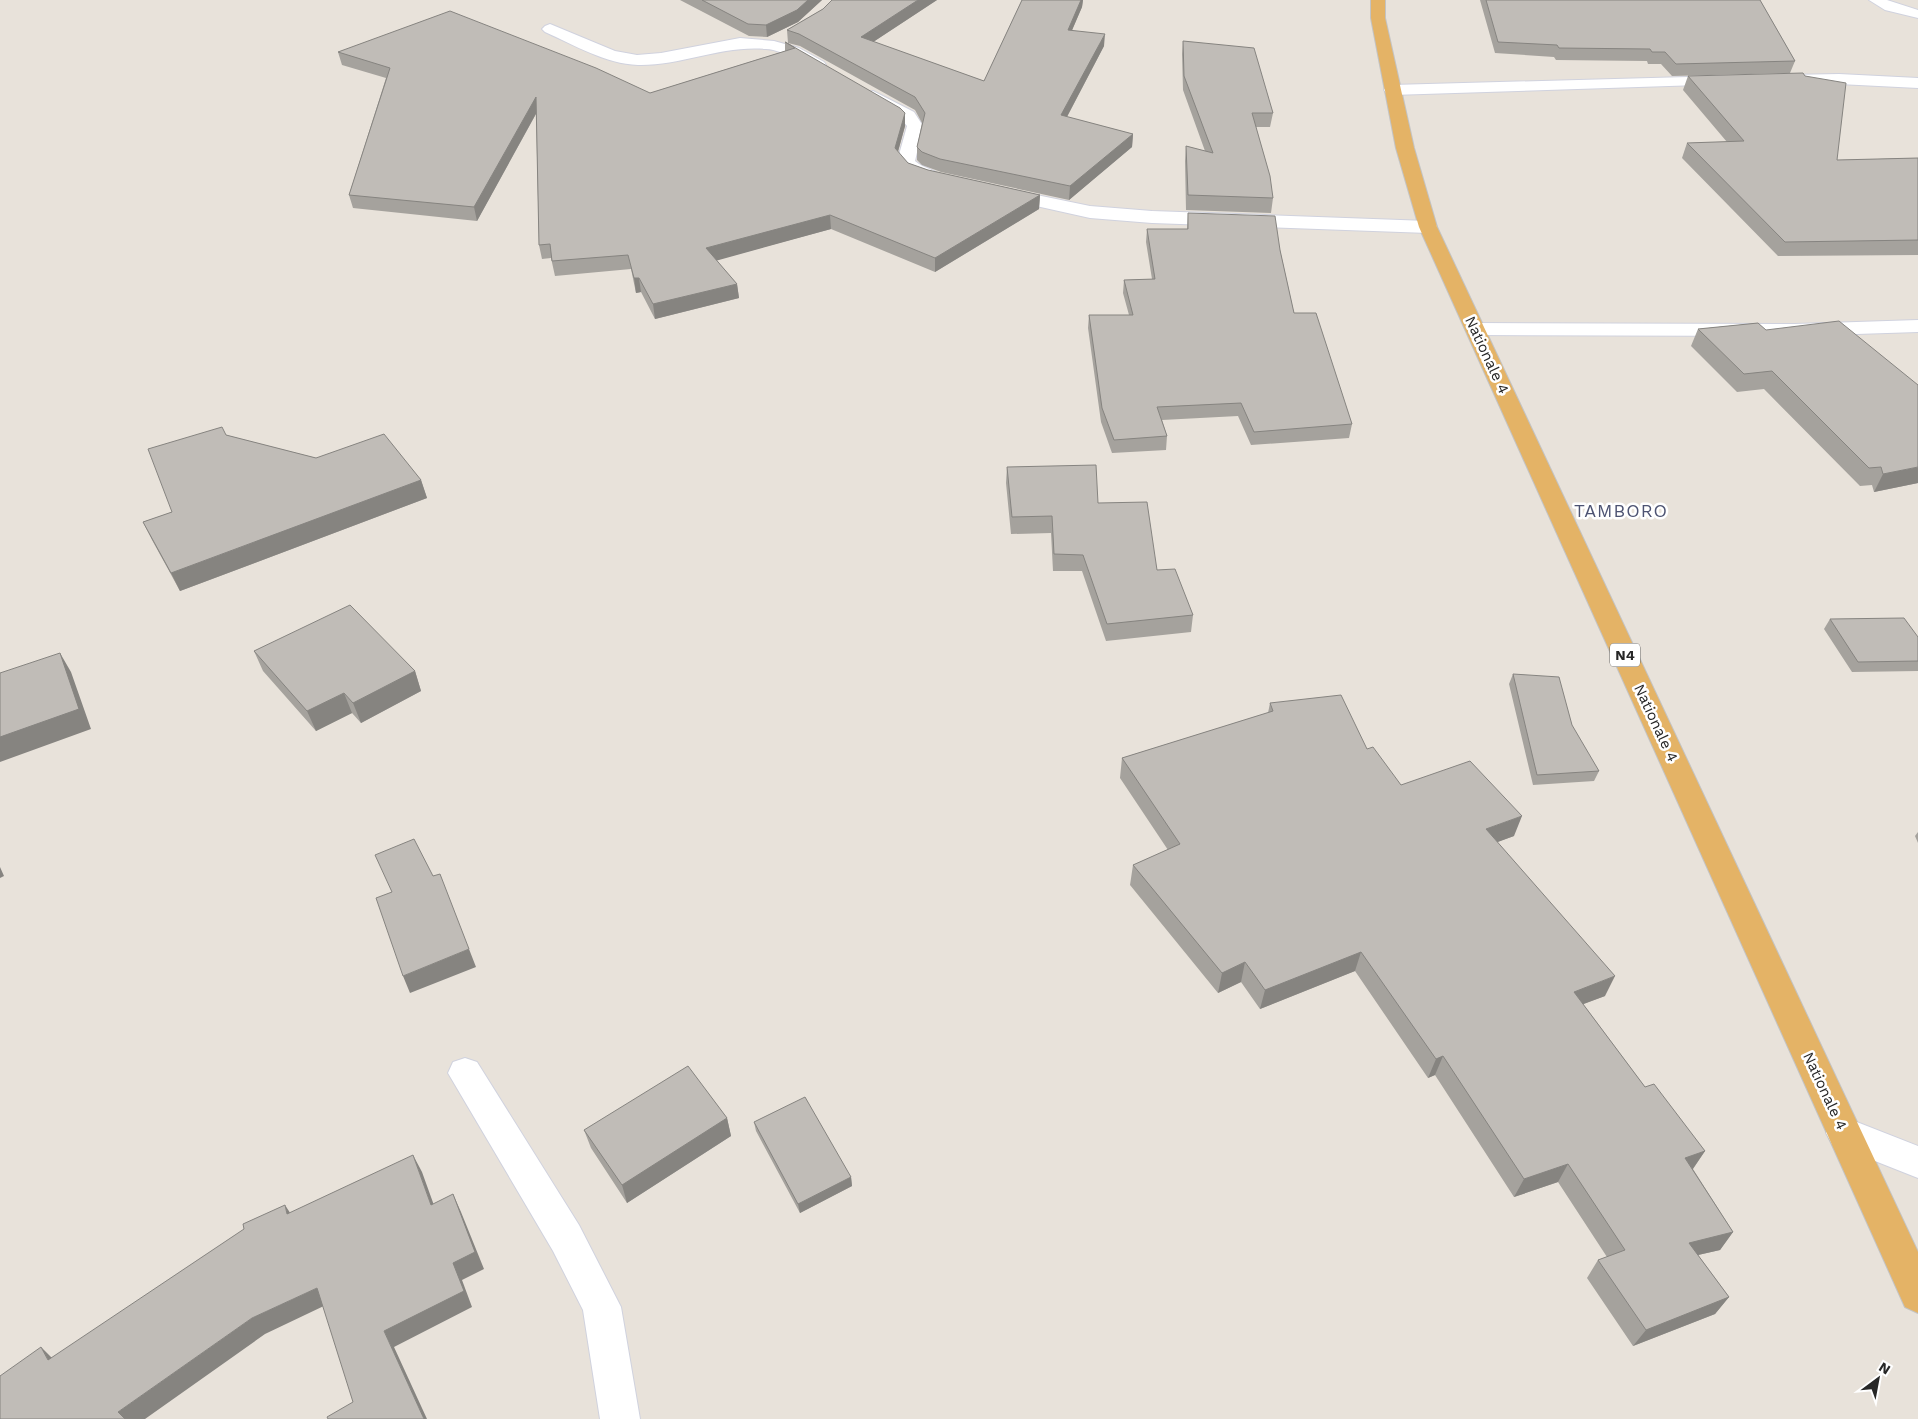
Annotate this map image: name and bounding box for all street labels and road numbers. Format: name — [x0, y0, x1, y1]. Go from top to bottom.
street label: Nationale 4 — [1461, 313, 1513, 397]
road number: N4 — [1610, 644, 1640, 666]
street label: Nationale 4 — [1630, 681, 1682, 765]
street label: Nationale 4 — [1799, 1049, 1851, 1133]

